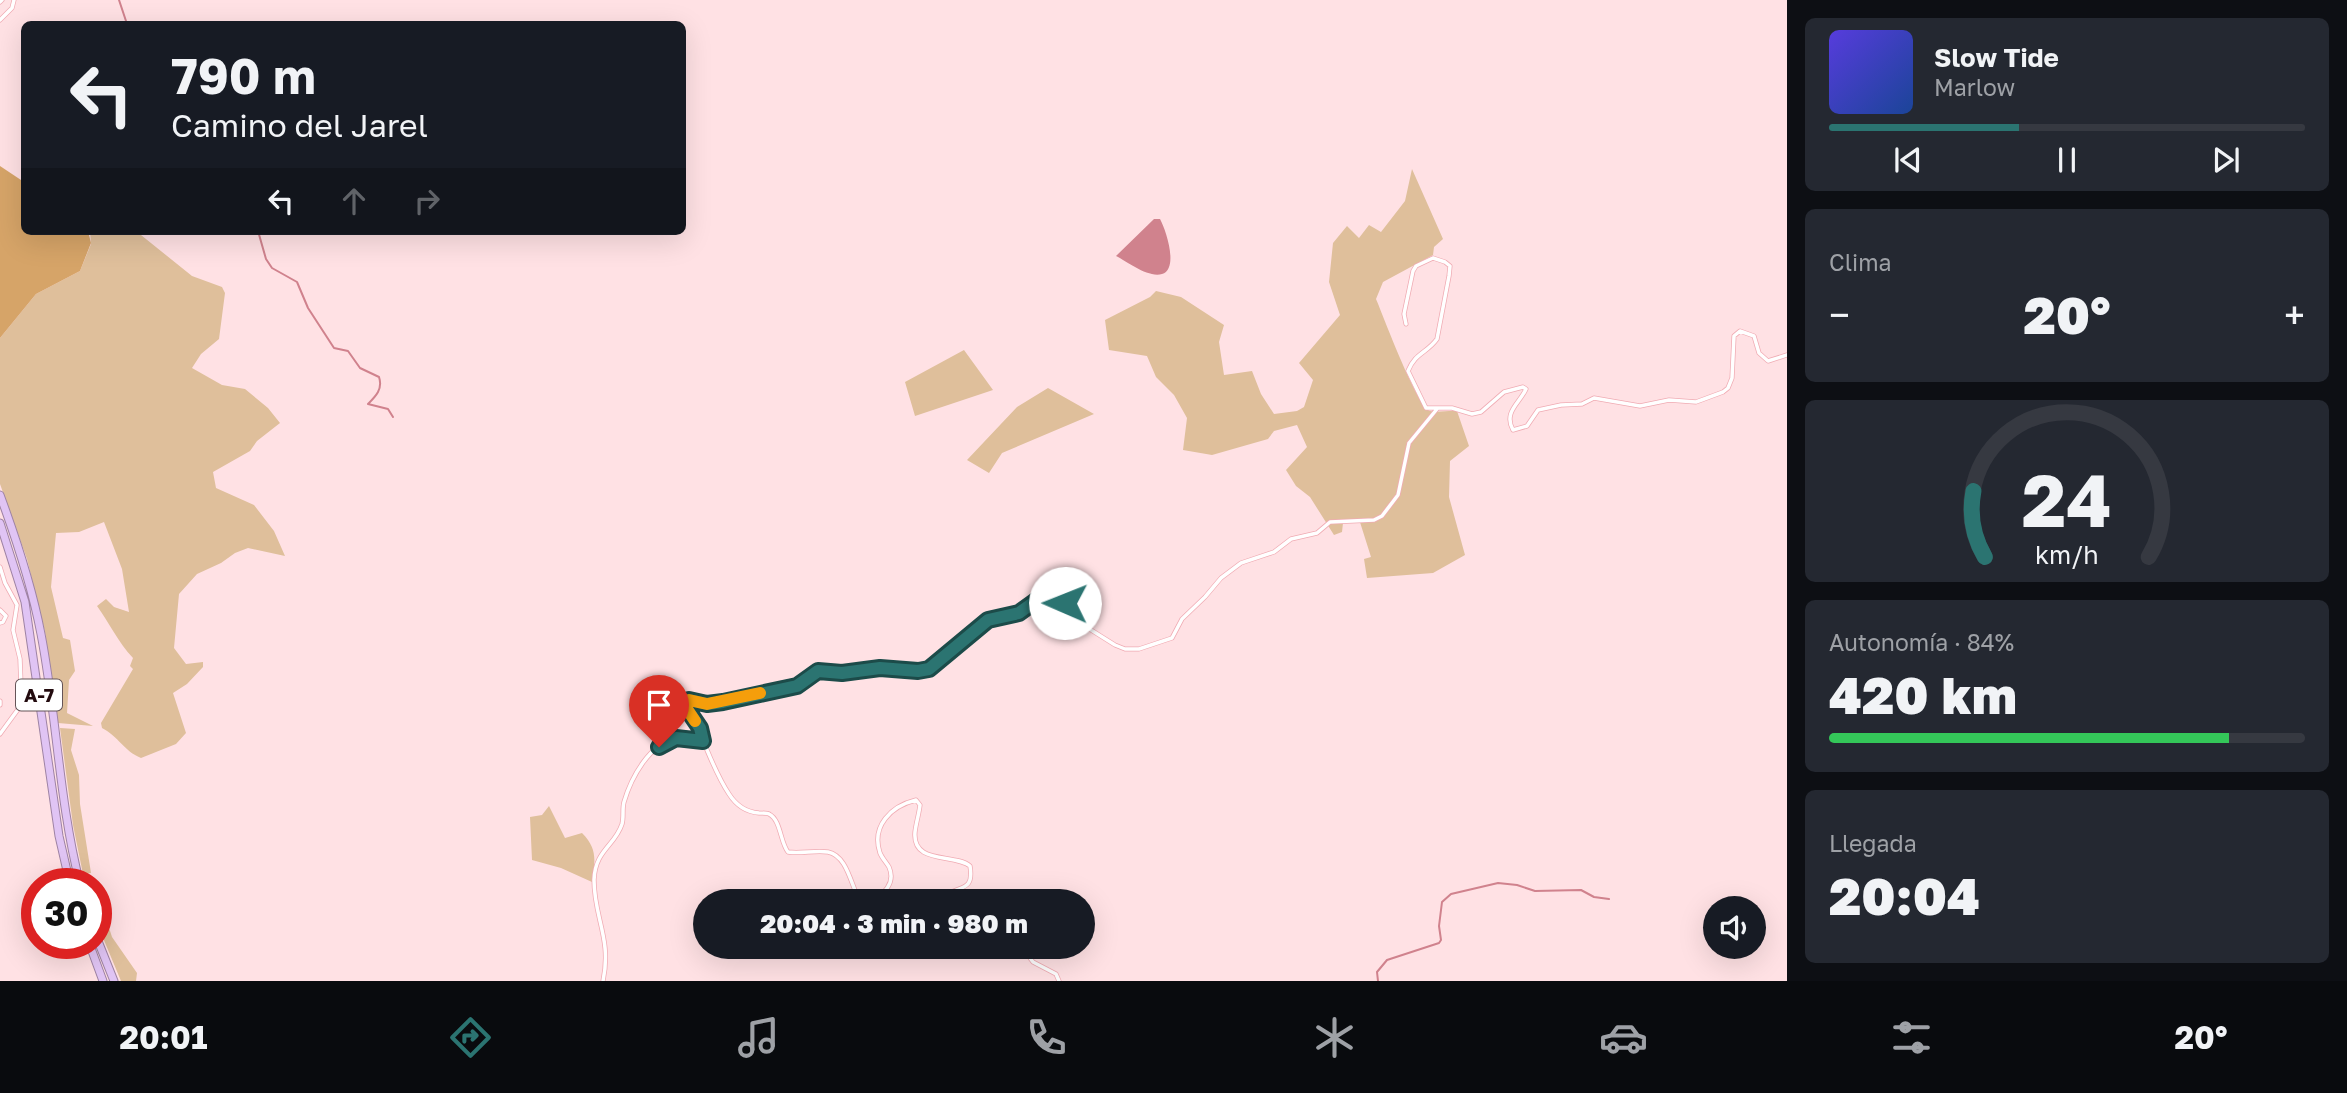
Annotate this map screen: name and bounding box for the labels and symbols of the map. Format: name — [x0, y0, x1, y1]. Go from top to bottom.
position arrow — [1028, 566, 1102, 640]
pin — [629, 675, 689, 747]
road number: A-7 — [16, 680, 62, 710]
speed limit sign: 30 — [21, 868, 112, 959]

